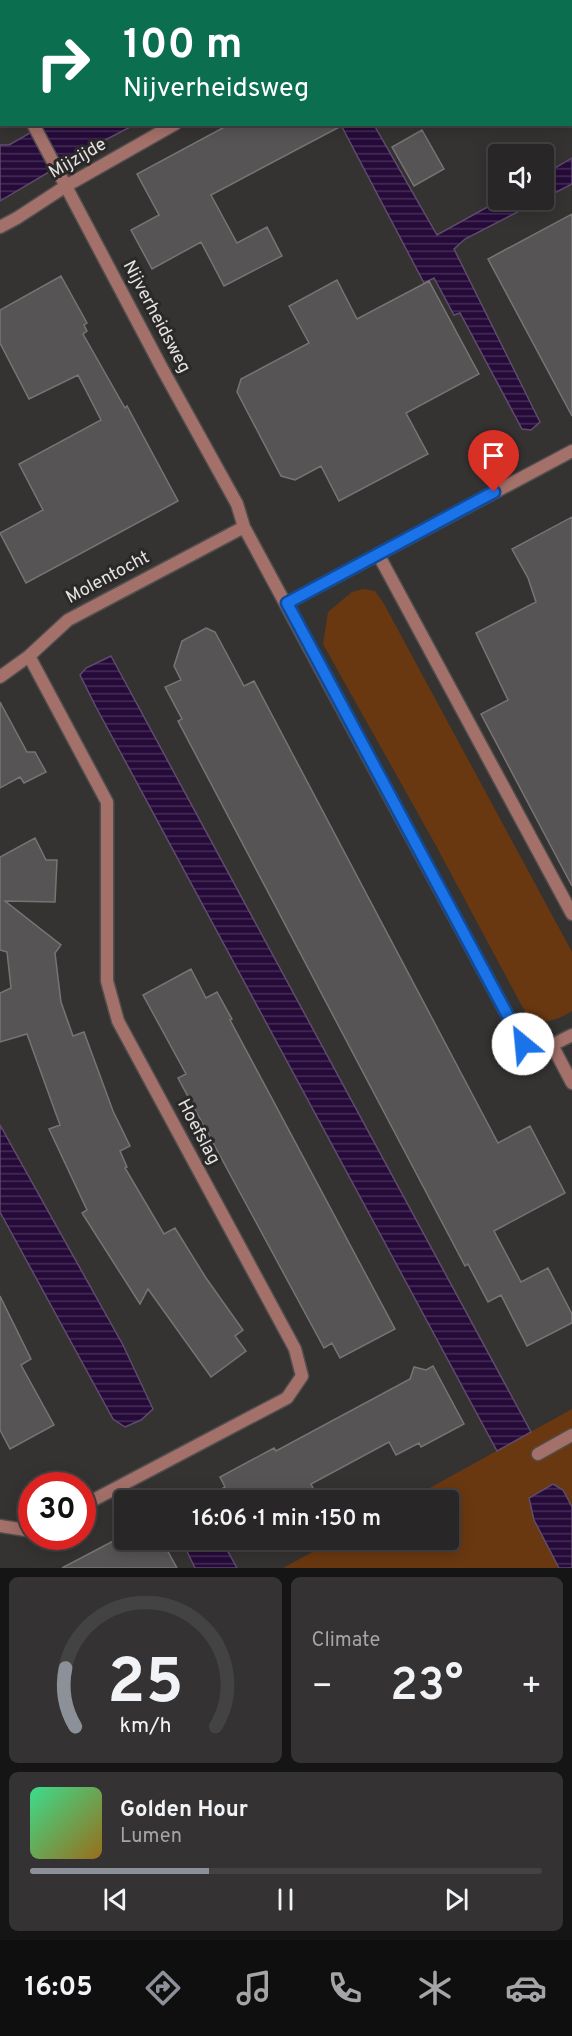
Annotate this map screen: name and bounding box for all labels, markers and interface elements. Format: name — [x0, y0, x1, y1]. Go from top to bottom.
text: 100 m — [123, 20, 242, 73]
icon: right — [24, 24, 102, 102]
text: Nijverheidsweg — [123, 72, 309, 106]
street label: Mijzijde — [45, 133, 111, 185]
map controls — [488, 144, 554, 210]
button: sound — [488, 144, 554, 210]
street label: Nijverheidsweg — [117, 257, 195, 377]
pin — [468, 430, 519, 492]
icon: arrive — [477, 439, 510, 472]
street label: Molentocht — [62, 546, 154, 610]
position arrow — [491, 1012, 555, 1076]
street label: Hoefslag — [171, 1095, 225, 1169]
speed limit sign: 30 — [18, 1472, 96, 1550]
text: 16:06 · 1 min · 150 m — [192, 1506, 381, 1533]
text: Climate — [312, 1628, 380, 1654]
text: 25 — [107, 1646, 183, 1725]
text: 23° — [390, 1659, 463, 1716]
text: − — [312, 1667, 333, 1709]
text: + — [521, 1667, 542, 1709]
text: km/h — [119, 1713, 171, 1740]
text: Golden Hour — [120, 1797, 248, 1824]
text: Lumen — [120, 1824, 182, 1850]
icon: previous — [99, 1883, 132, 1916]
icon: pause — [269, 1883, 302, 1916]
icon: next — [440, 1883, 473, 1916]
icon: directions — [142, 1967, 184, 2009]
icon: music — [233, 1967, 275, 2009]
icon: phone — [324, 1967, 366, 2009]
icon: climate — [414, 1967, 456, 2009]
icon: car — [505, 1967, 547, 2009]
text: 16:05 — [24, 1971, 93, 2005]

